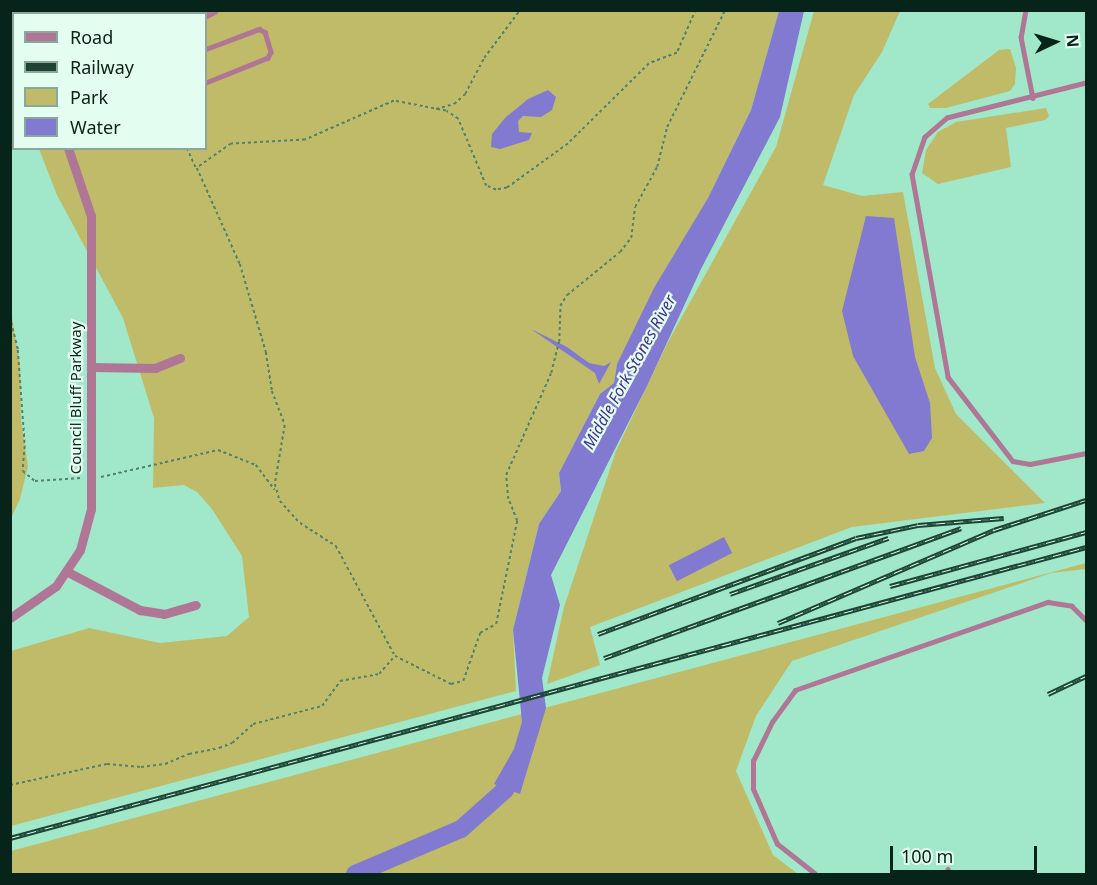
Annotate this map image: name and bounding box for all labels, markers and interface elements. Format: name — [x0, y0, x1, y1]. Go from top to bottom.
legend — [12, 12, 207, 150]
north arrow — [1025, 12, 1085, 72]
text: Road — [70, 25, 113, 49]
text: N — [1062, 33, 1084, 48]
text: Railway — [70, 55, 134, 79]
text: Park — [70, 85, 108, 109]
text: Water — [70, 115, 121, 139]
water label: Middle Fork Stones River — [579, 292, 679, 452]
street label: Council Bluff Parkway — [67, 322, 85, 474]
scale bar — [893, 834, 1040, 872]
text: 100 m — [901, 844, 953, 868]

